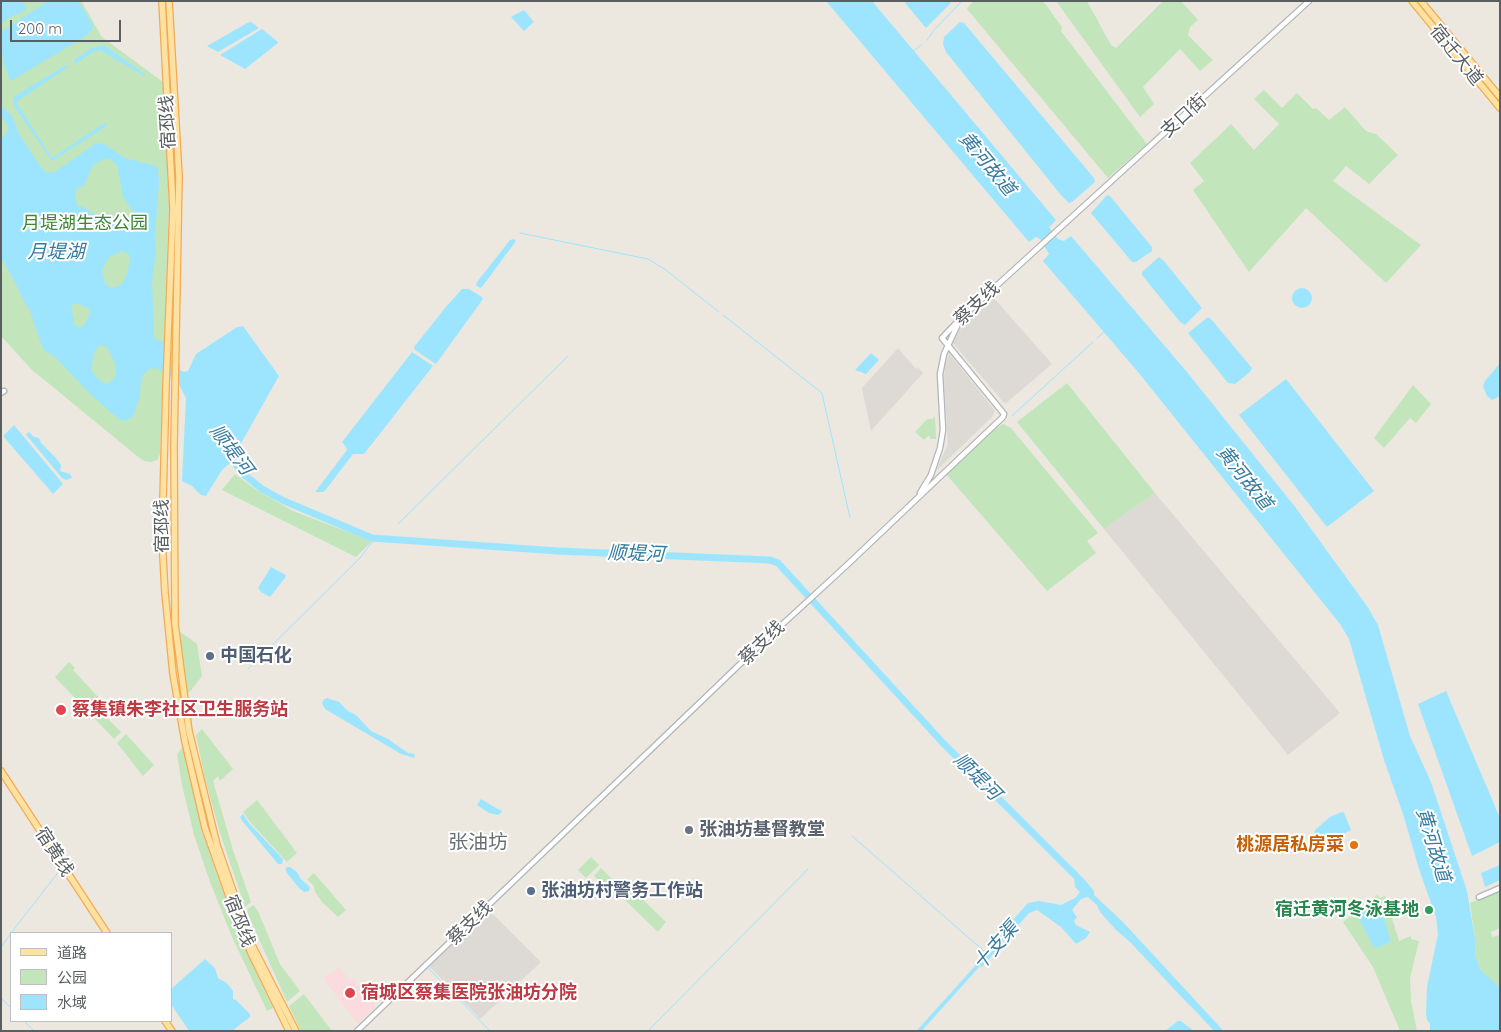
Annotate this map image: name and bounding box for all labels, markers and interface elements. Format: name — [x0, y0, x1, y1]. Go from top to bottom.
scale bar — [12, 10, 124, 42]
text: 200 m — [18, 19, 62, 38]
street label: 宿迁大道 — [1425, 20, 1487, 90]
street label: 支口街 — [1157, 90, 1211, 142]
street label: 宿邳线 — [156, 94, 180, 150]
water label: 黄河故道 — [954, 128, 1020, 200]
park label: 月堤湖生态公园 — [22, 213, 148, 235]
water label: 月堤湖 — [28, 241, 84, 263]
street label: 蔡支线 — [950, 278, 1004, 330]
water label: 顺堤河 — [205, 420, 257, 480]
water label: 黄河故道 — [1211, 441, 1277, 515]
street label: 宿邳线 — [152, 499, 174, 553]
water label: 顺堤河 — [607, 542, 665, 566]
street label: 蔡支线 — [735, 616, 789, 670]
place label: 中国石化 — [220, 645, 292, 667]
marker: 中国石化 — [204, 650, 216, 662]
place label: 蔡集镇朱李社区卫生服务站 — [72, 699, 288, 721]
marker: 蔡集镇朱李社区卫生服务站 — [54, 703, 68, 717]
water label: 顺堤河 — [949, 749, 1005, 805]
water label: 黄河故道 — [1411, 805, 1455, 885]
place label: 张油坊基督教堂 — [699, 819, 825, 841]
street label: 宿黄线 — [30, 823, 78, 881]
marker: 张油坊基督教堂 — [683, 824, 695, 836]
district label: 张油坊 — [448, 831, 508, 855]
place label: 桃源居私房菜 — [1236, 834, 1344, 856]
marker: 桃源居私房菜 — [1348, 839, 1360, 851]
place label: 张油坊村警务工作站 — [541, 880, 703, 902]
marker: 张油坊村警务工作站 — [525, 885, 537, 897]
street label: 宿邳线 — [219, 892, 259, 950]
street label: 蔡支线 — [443, 896, 497, 950]
place label: 宿迁黄河冬泳基地 — [1275, 899, 1419, 921]
marker: 宿迁黄河冬泳基地 — [1423, 904, 1435, 916]
water label: 十支渠 — [968, 917, 1024, 975]
legend — [10, 932, 172, 1022]
text: 道路 — [57, 943, 87, 962]
text: 公园 — [57, 968, 87, 987]
place label: 宿城区蔡集医院张油坊分院 — [361, 982, 577, 1004]
marker: 宿城区蔡集医院张油坊分院 — [343, 986, 357, 1000]
text: 水域 — [57, 993, 87, 1012]

